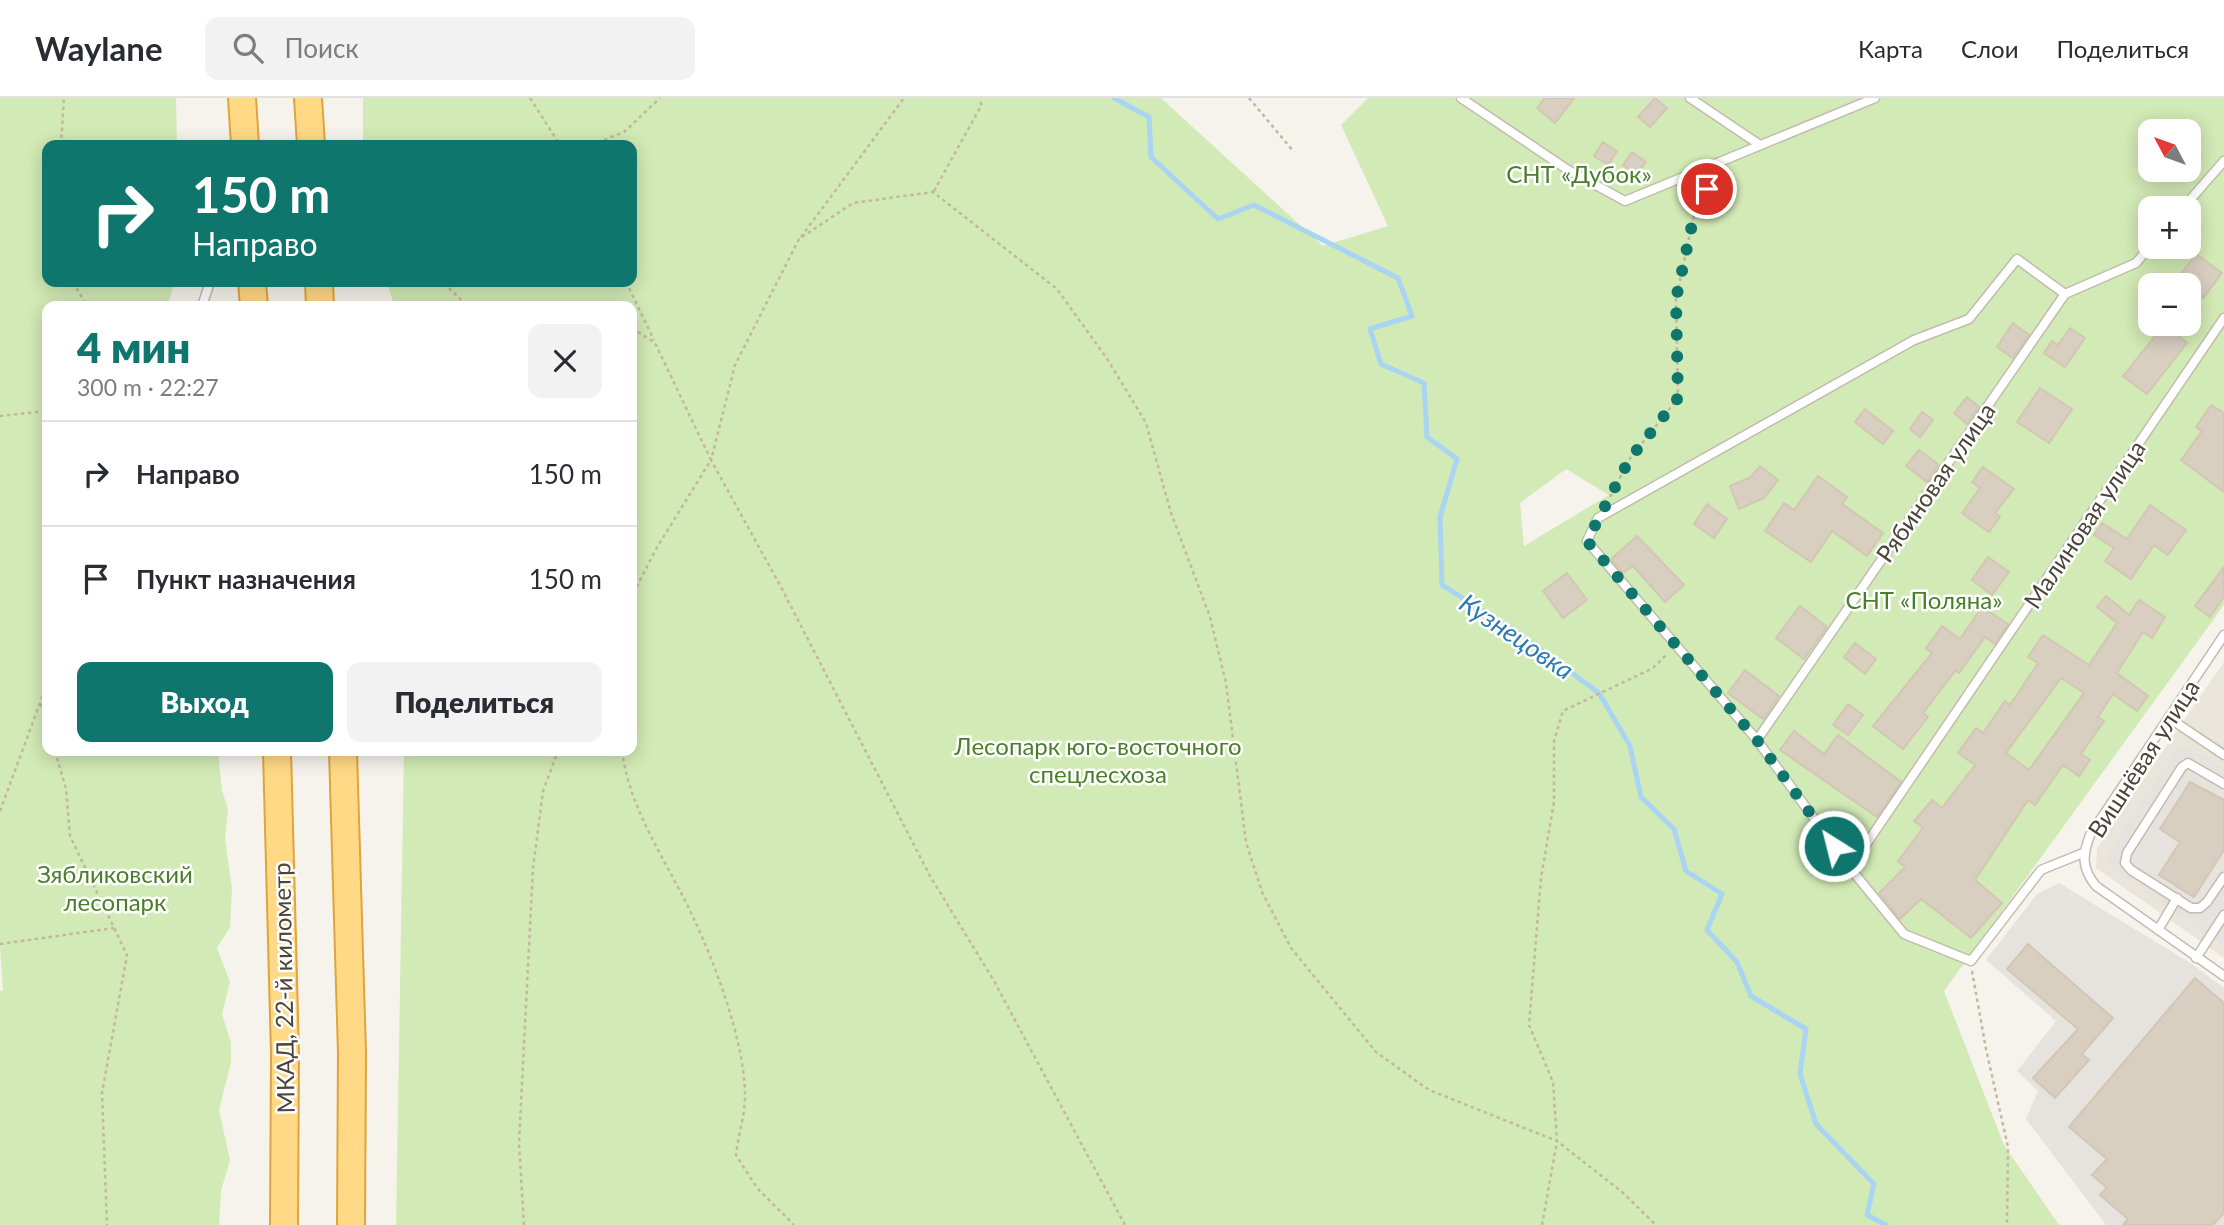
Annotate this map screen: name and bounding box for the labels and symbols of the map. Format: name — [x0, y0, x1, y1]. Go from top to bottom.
north arrow — [2138, 119, 2202, 182]
park label: СНТ «Дубок» — [1506, 159, 1652, 188]
pin — [1677, 159, 1737, 219]
street label: Рябиновая улица — [1869, 397, 2001, 567]
street label: Малиновая улица — [2017, 435, 2151, 613]
park label: СНТ «Поляна» — [1845, 585, 2003, 614]
water label: Кузнецовка — [1454, 586, 1580, 686]
street label: Вишнёвая улица — [2081, 674, 2205, 842]
park label: Лесопарк юго-восточного спецлесхоза — [953, 731, 1242, 788]
position arrow — [1797, 809, 1871, 883]
park label: Зябликовский лесопарк — [37, 859, 193, 916]
street label: МКАД, 22-й километр — [266, 862, 300, 1114]

